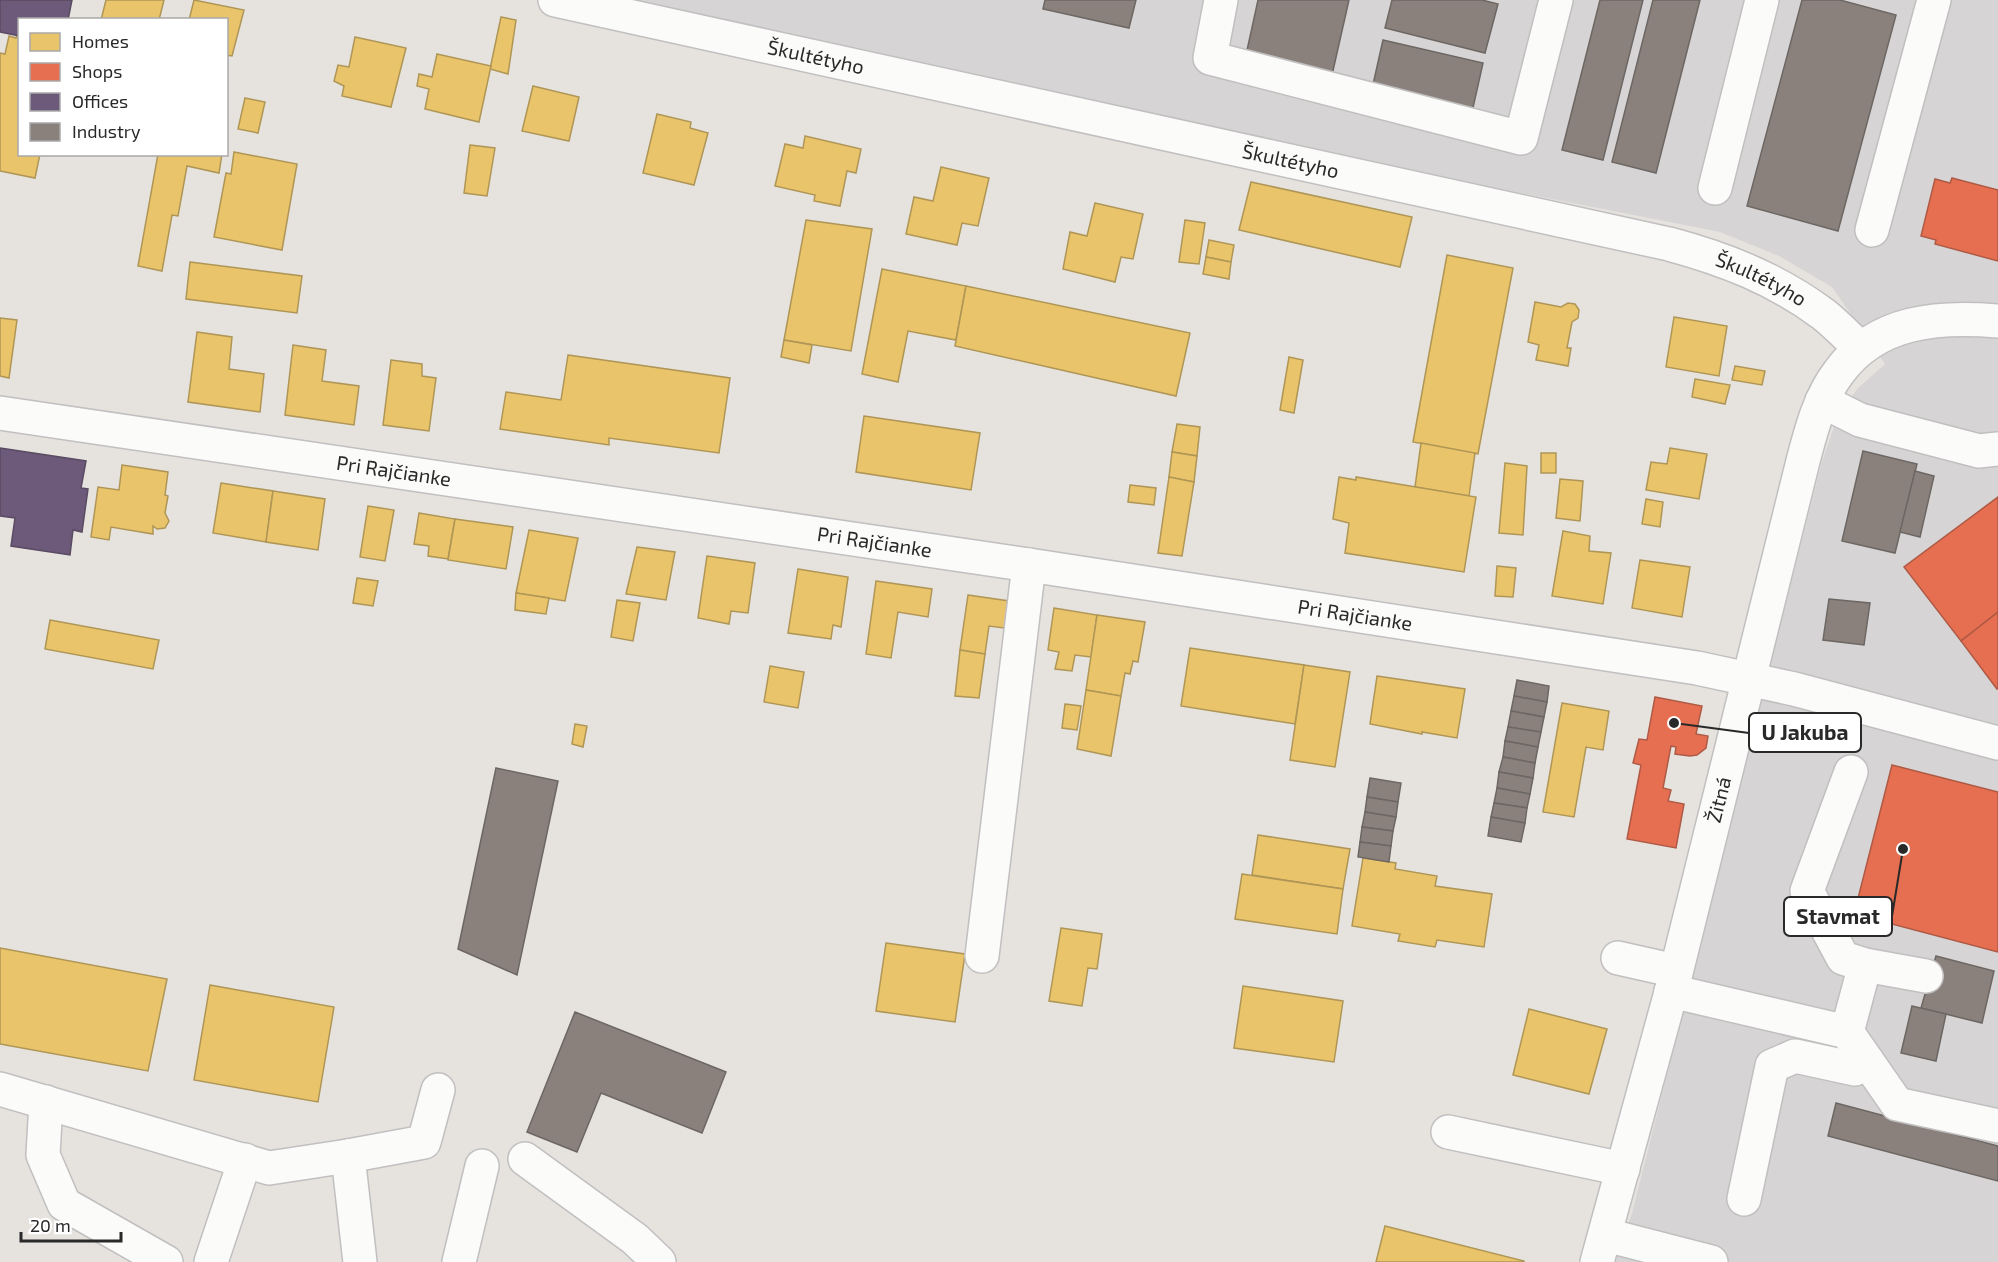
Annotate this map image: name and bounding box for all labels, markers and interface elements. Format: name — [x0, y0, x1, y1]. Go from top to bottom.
legend — [18, 18, 228, 156]
text: Homes — [72, 30, 129, 52]
street label: Škultétyho — [765, 34, 867, 78]
text: Shops — [72, 60, 122, 82]
text: Offices — [72, 90, 128, 112]
text: Industry — [72, 120, 141, 142]
street label: Škultétyho — [1240, 138, 1341, 182]
street label: Škultétyho — [1713, 246, 1811, 310]
street label: Pri Rajčianke — [335, 450, 453, 490]
street label: Pri Rajčianke — [816, 521, 934, 562]
street label: Pri Rajčianke — [1296, 594, 1414, 635]
callout: U Jakuba — [1749, 713, 1861, 752]
text: U Jakuba — [1762, 719, 1848, 744]
street label: Žitná — [1701, 774, 1735, 825]
callout: Stavmat — [1784, 897, 1892, 936]
text: Stavmat — [1796, 903, 1880, 928]
scale bar — [21, 1205, 122, 1243]
text: 20 m — [30, 1214, 71, 1236]

